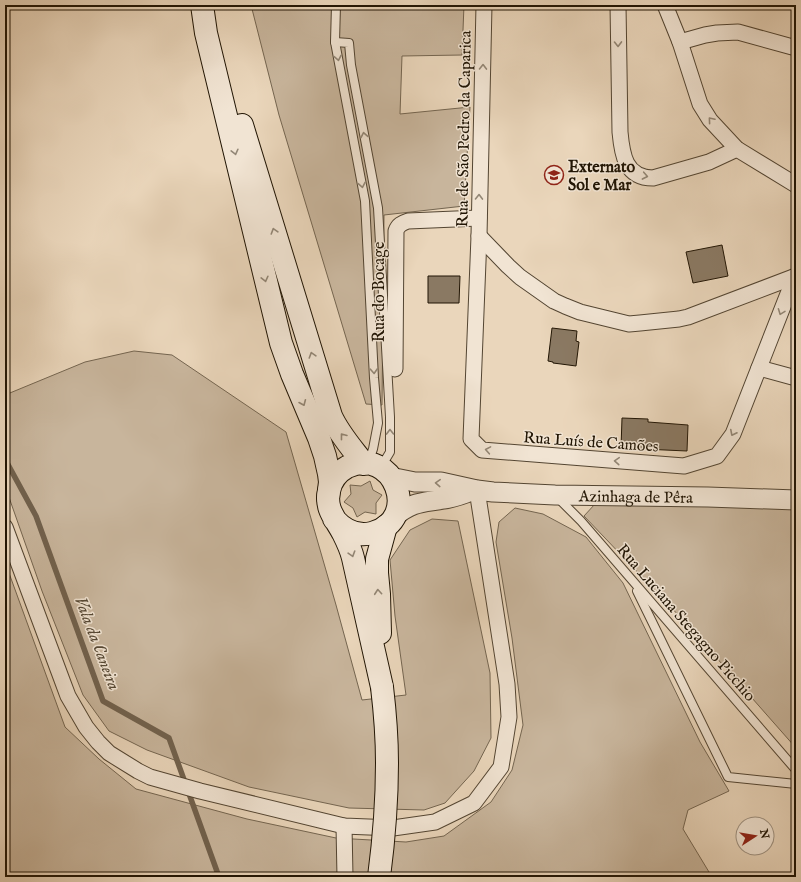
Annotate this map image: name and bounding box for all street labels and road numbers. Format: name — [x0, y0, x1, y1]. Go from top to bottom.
street label: Rua de São Pedro da Caparica — [453, 30, 477, 228]
street label: Rua do Bocage — [370, 242, 390, 342]
street label: Rua Luís de Camões — [523, 428, 660, 458]
street label: Azinhaga de Pêra — [578, 487, 693, 509]
street label: Rua Luciana Stegagno Picchio — [612, 541, 760, 706]

